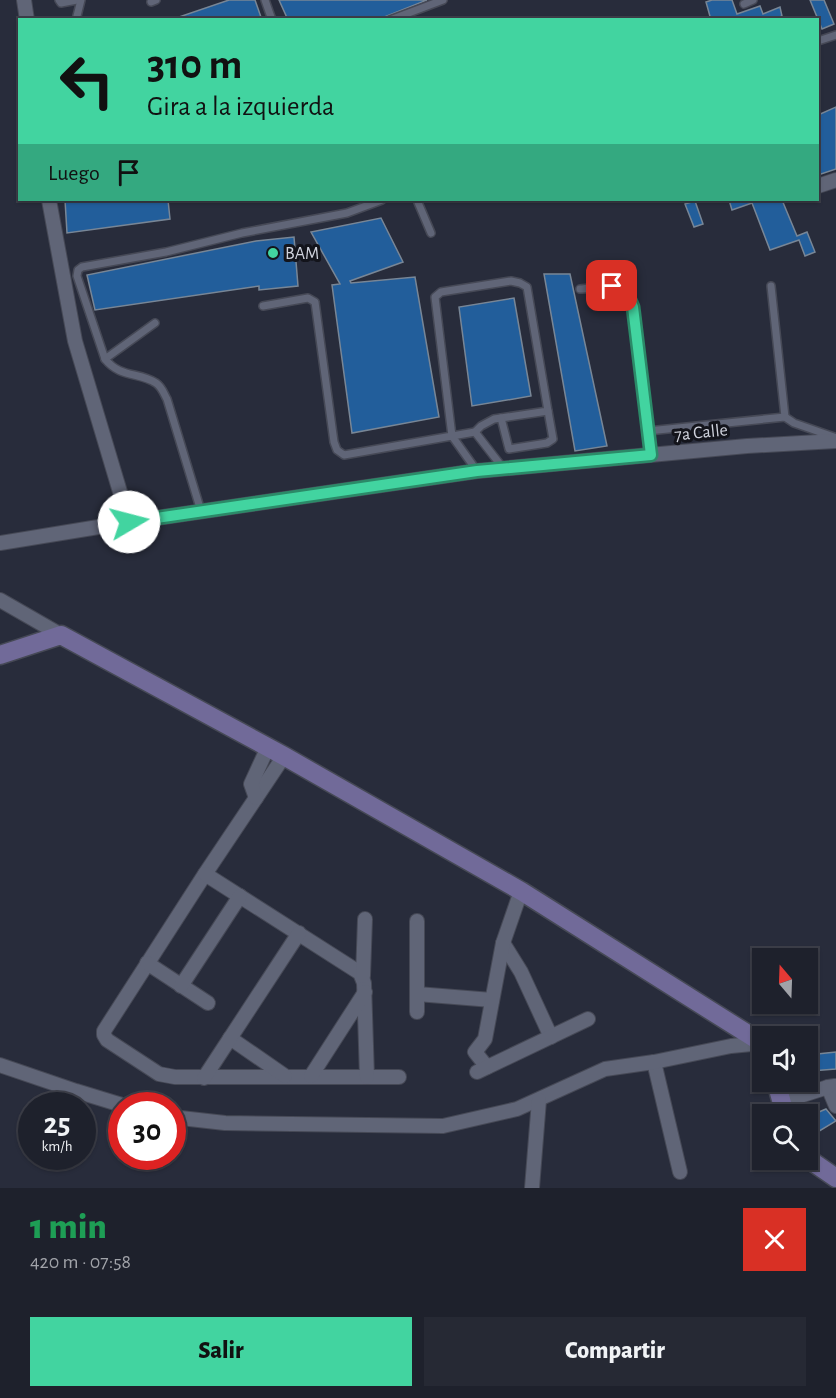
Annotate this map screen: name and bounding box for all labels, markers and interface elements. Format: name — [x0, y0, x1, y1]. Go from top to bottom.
icon: left — [48, 42, 126, 120]
text: 310 m — [147, 44, 242, 86]
text: Gira a la izquierda — [147, 93, 335, 120]
icon: arrive — [112, 156, 145, 189]
text: Luego — [48, 162, 100, 184]
place label: BAM — [285, 245, 319, 263]
marker: BAM — [266, 246, 280, 260]
pin — [586, 260, 637, 311]
icon: arrive — [595, 269, 628, 302]
street label: 7a Calle — [673, 421, 729, 445]
position arrow — [97, 490, 161, 554]
north arrow — [752, 948, 818, 1014]
map controls — [752, 948, 818, 1170]
button: sound — [752, 1026, 818, 1092]
speed limit sign: 30 — [108, 1092, 186, 1170]
button: search — [752, 1104, 818, 1170]
text: 25 — [43, 1109, 71, 1139]
text: km/h — [42, 1139, 72, 1154]
button: close — [743, 1208, 806, 1271]
text: 1 min — [30, 1209, 107, 1245]
text: 420 m · 07:58 — [30, 1252, 131, 1272]
button: Salir — [30, 1317, 412, 1386]
button: Compartir — [424, 1317, 806, 1386]

